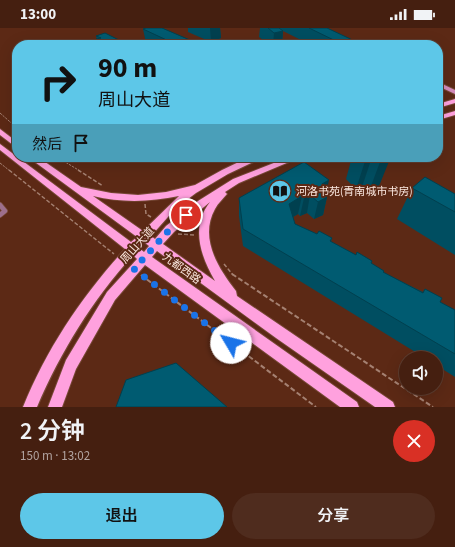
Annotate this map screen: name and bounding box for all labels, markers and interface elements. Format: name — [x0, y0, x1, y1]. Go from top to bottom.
text: 13:00 — [20, 4, 56, 25]
text: 90 m — [98, 48, 157, 88]
icon: right — [32, 56, 84, 108]
text: 周山大道 — [98, 88, 170, 113]
icon: arrive — [70, 132, 92, 154]
text: 然后 — [32, 134, 62, 155]
library icon: 河洛书苑(青南城市书房) — [267, 178, 293, 204]
place label: 河洛书苑(青南城市书房) — [296, 184, 413, 199]
pin — [169, 198, 203, 232]
icon: arrive — [175, 204, 197, 226]
street label: 周山大道 — [117, 224, 158, 267]
street label: 九都西路 — [159, 249, 204, 287]
position arrow — [210, 322, 252, 364]
map controls — [399, 351, 443, 395]
button: sound — [399, 351, 443, 395]
text: 2 分钟 — [20, 414, 85, 449]
button: close — [393, 420, 435, 462]
text: 150 m · 13:02 — [20, 447, 90, 465]
button: 退出 — [20, 493, 224, 539]
button: 分享 — [232, 493, 435, 539]

